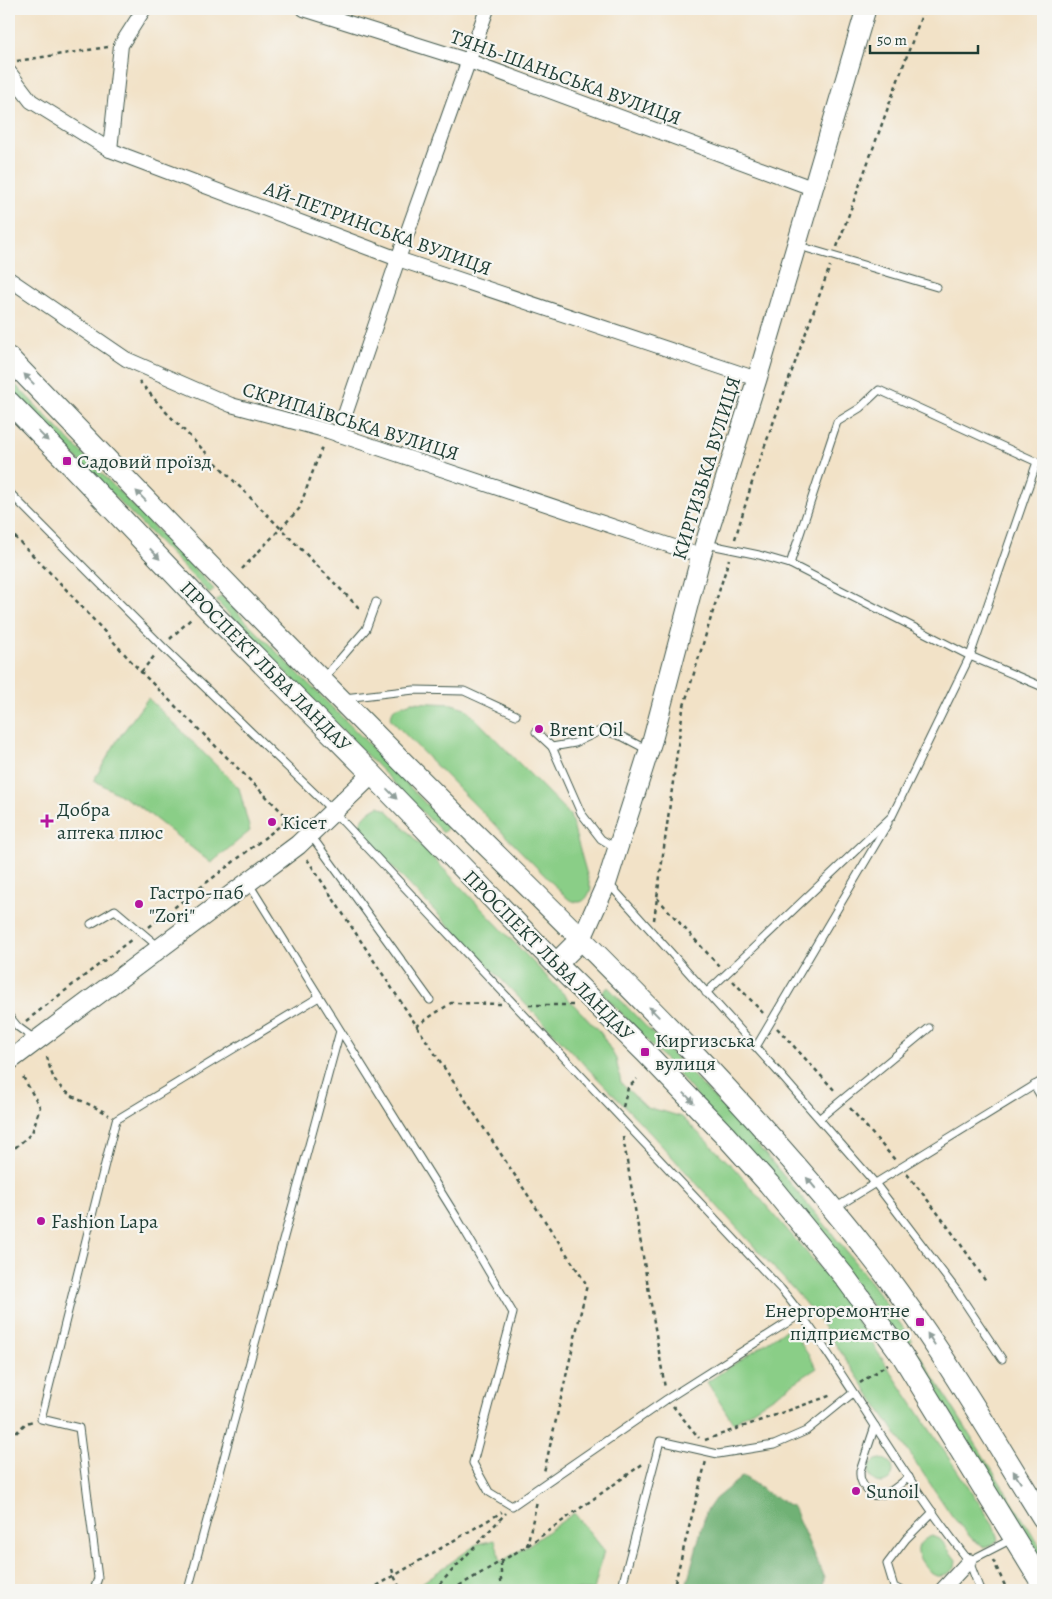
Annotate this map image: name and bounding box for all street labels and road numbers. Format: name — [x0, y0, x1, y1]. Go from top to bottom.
street label: ТЯНЬ-ШАНЬСЬКА ВУЛИЦЯ — [447, 23, 685, 132]
street label: АЙ-ПЕТРИНСЬКА ВУЛИЦЯ — [259, 174, 495, 282]
street label: КИРГИЗЬКА ВУЛИЦЯ — [666, 373, 747, 563]
street label: СКРИПАЇВСЬКА ВУЛИЦЯ — [239, 376, 462, 467]
street label: ПРОСПЕКТ ЛЬВА ЛАНДАУ — [174, 575, 357, 758]
street label: ПРОСПЕКТ ЛЬВА ЛАНДАУ — [457, 864, 640, 1047]

